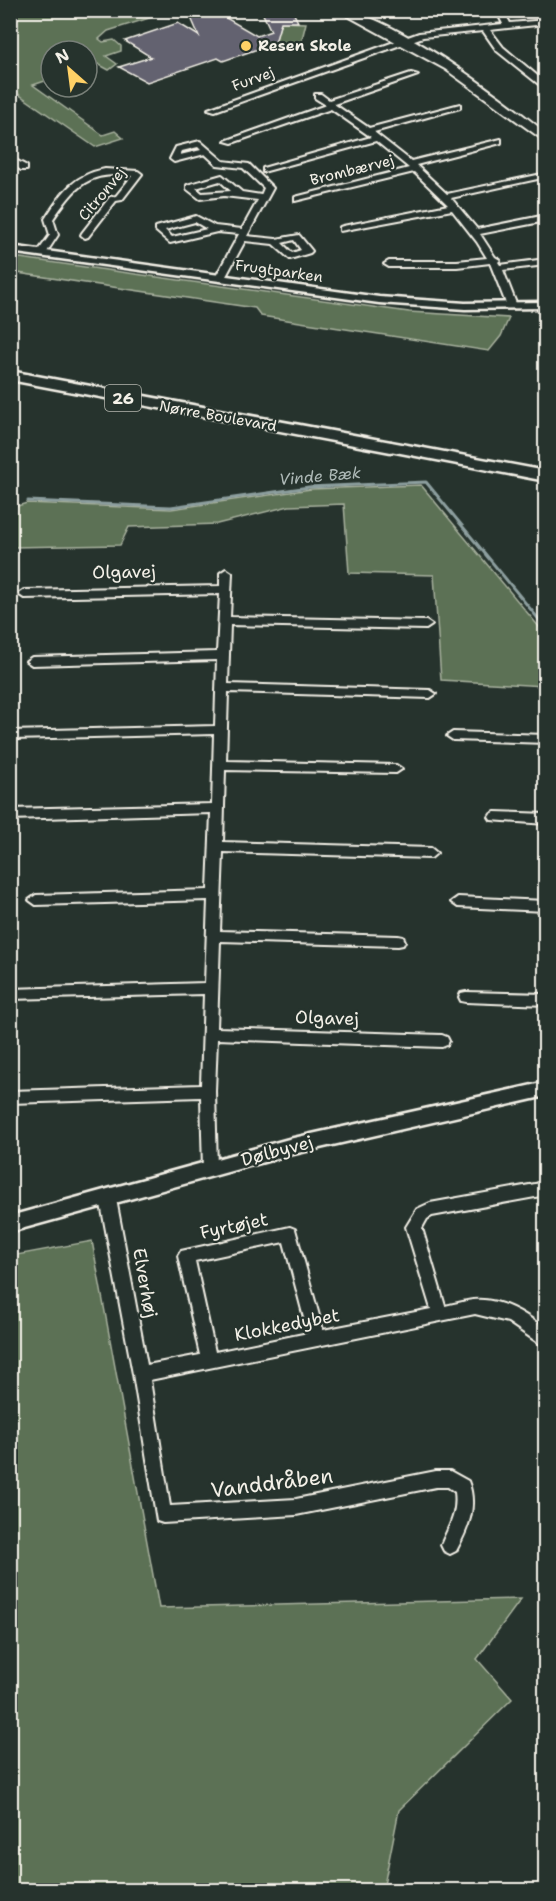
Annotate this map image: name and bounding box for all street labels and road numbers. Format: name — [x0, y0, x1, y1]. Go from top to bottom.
street label: Furvej — [229, 62, 277, 96]
street label: Brombærvej — [308, 150, 396, 190]
street label: Citronvej — [74, 163, 130, 225]
street label: Frugtparken — [234, 255, 324, 287]
road number: 26 — [105, 385, 141, 411]
street label: Nørre Boulevard — [158, 396, 279, 436]
street label: Olgavej — [92, 559, 156, 585]
street label: Olgavej — [295, 1005, 359, 1031]
street label: Dølbyvej — [238, 1130, 316, 1172]
street label: Fyrtøjet — [198, 1207, 270, 1245]
street label: Elverhøj — [127, 1246, 163, 1320]
street label: Klokkedybet — [232, 1303, 342, 1347]
street label: Vanddråben — [209, 1462, 335, 1504]

